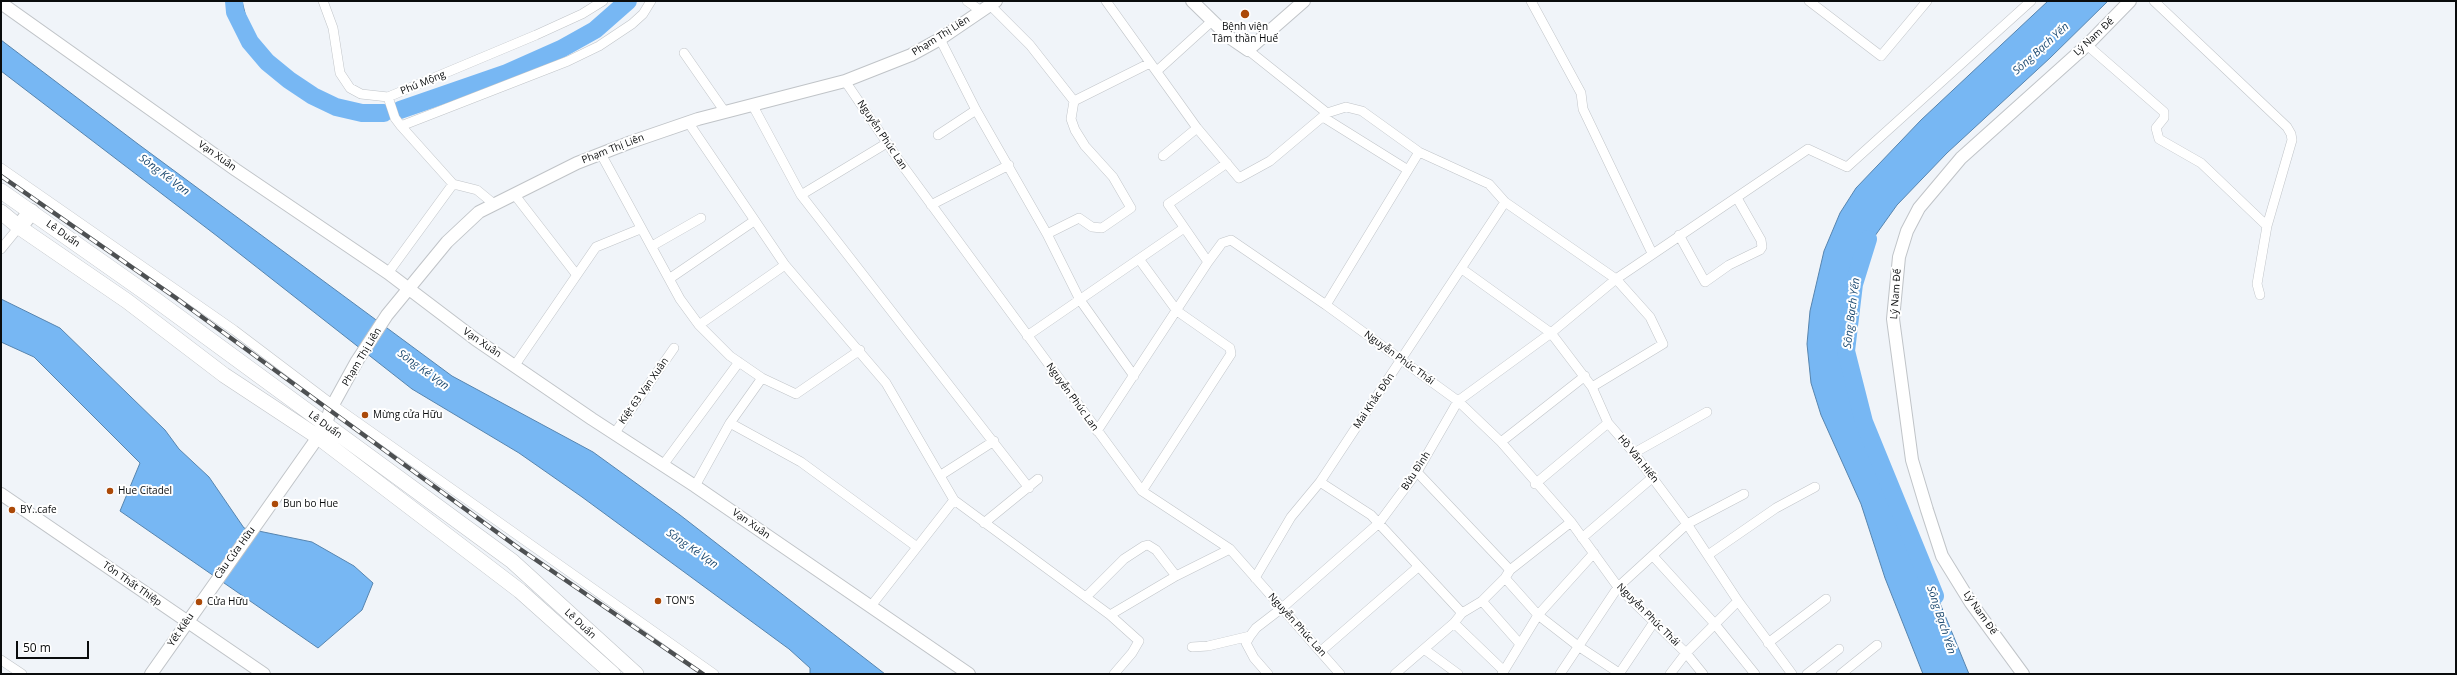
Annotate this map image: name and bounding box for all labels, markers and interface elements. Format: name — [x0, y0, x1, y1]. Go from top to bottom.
marker: Bệnh viện Tâm thần Huế — [1239, 8, 1251, 20]
street label: Phạm Thị Liên — [910, 13, 972, 59]
street label: Lý Nam Đế — [2071, 15, 2117, 59]
water label: Sông Bạch Yến — [2010, 20, 2072, 78]
place label: Bệnh viện Tâm thần Huế — [1212, 21, 1278, 44]
street label: Phú Mộng — [399, 69, 447, 97]
street label: Nguyễn Phúc Lan — [854, 98, 910, 172]
street label: Phạm Thị Liên — [580, 132, 646, 166]
street label: Vạn Xuân — [196, 139, 238, 173]
water label: Sông Kẻ Vạn — [136, 152, 192, 198]
street label: Lê Duẩn — [44, 218, 82, 250]
street label: Lý Nam Đế — [1888, 268, 1904, 320]
water label: Sông Bạch Yến — [1841, 277, 1863, 349]
street label: Phạm Thị Liên — [340, 326, 384, 388]
street label: Vạn Xuân — [460, 326, 504, 360]
street label: Nguyễn Phúc Thái — [1362, 329, 1436, 387]
water label: Sông Kẻ Vạn — [395, 347, 451, 393]
street label: Kiệt 63 Vạn Xuân — [617, 355, 671, 427]
street label: Nguyễn Phúc Lan — [1043, 361, 1101, 433]
street label: Mai Khắc Đôn — [1351, 371, 1397, 431]
street label: Lê Duẩn — [306, 409, 344, 441]
place label: Mừng cửa Hữu — [373, 409, 442, 421]
marker: Mừng cửa Hữu — [360, 410, 370, 420]
street label: Hồ Văn Hiến — [1615, 433, 1661, 485]
street label: Bửu Đình — [1399, 449, 1433, 493]
place label: Hue Citadel — [118, 485, 172, 497]
marker: Hue Citadel — [105, 486, 115, 496]
place label: Bun bo Hue — [283, 498, 338, 510]
marker: Bun bo Hue — [270, 499, 280, 509]
place label: BY..cafe — [20, 504, 57, 516]
marker: BY..cafe — [7, 505, 17, 515]
street label: Vạn Xuân — [730, 507, 772, 541]
street label: Cầu Cửa Hữu — [212, 524, 258, 582]
water label: Sông Kẻ Vạn — [664, 526, 720, 572]
street label: Tôn Thất Thiệp — [100, 559, 164, 609]
street label: Nguyễn Phúc Thái — [1614, 581, 1682, 649]
water label: Sông Bạch Yến — [1924, 584, 1958, 656]
street label: Lý Nam Đế — [1961, 589, 1999, 637]
street label: Nguyễn Phúc Lan — [1265, 591, 1329, 659]
place label: TON'S — [666, 595, 694, 607]
place label: Cửa Hữu — [207, 596, 248, 608]
marker: TON'S — [653, 596, 663, 606]
marker: Cửa Hữu — [194, 597, 204, 607]
street label: Lê Duẩn — [562, 606, 598, 642]
street label: Yết Kiêu — [165, 611, 197, 649]
scale bar — [18, 633, 91, 659]
text: 50 m — [23, 639, 51, 656]

